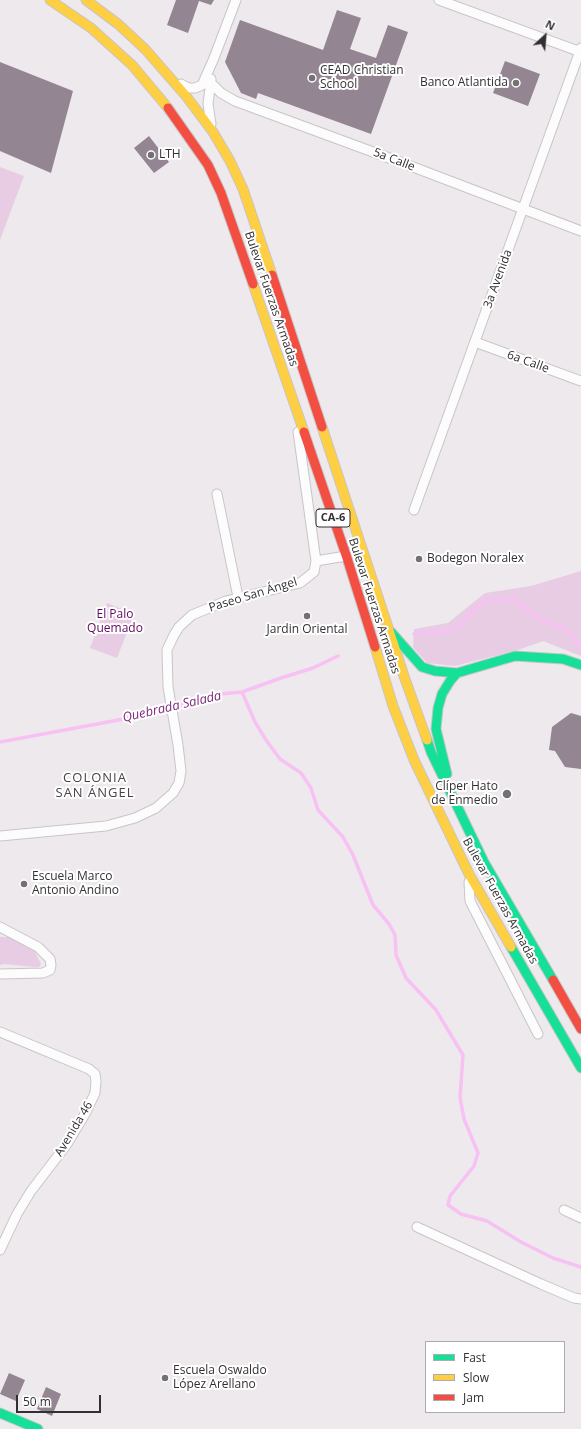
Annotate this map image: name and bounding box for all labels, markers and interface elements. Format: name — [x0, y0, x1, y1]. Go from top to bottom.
north arrow — [525, 16, 565, 56]
text: N — [543, 16, 558, 33]
place label: CEAD Christian School — [320, 64, 404, 92]
marker: CEAD Christian School — [307, 73, 317, 83]
place label: Banco Atlantida — [420, 76, 508, 90]
marker: Banco Atlantida — [511, 78, 521, 88]
street label: 5a Calle — [371, 145, 417, 175]
place label: LTH — [159, 148, 181, 162]
marker: LTH — [146, 150, 156, 160]
street label: Bulevar Fuerzas Armadas — [241, 230, 301, 368]
street label: 3a Avenida — [481, 248, 515, 310]
street label: 6a Calle — [505, 348, 551, 376]
road number: CA-6 — [316, 509, 350, 527]
street label: Bulevar Fuerzas Armadas — [345, 536, 403, 676]
place label: Bodegon Noralex — [427, 552, 524, 566]
marker: Bodegon Noralex — [414, 554, 424, 564]
street label: Paseo San Ángel — [207, 575, 299, 615]
park label: El Palo Quemado — [87, 608, 143, 636]
marker: Jardin Oriental — [302, 611, 312, 621]
place label: Jardin Oriental — [267, 623, 347, 637]
water label: Quebrada Salada — [121, 688, 223, 726]
district label: COLONIA SAN ÁNGEL — [56, 770, 134, 801]
place label: Clíper Hato de Enmedio — [431, 780, 498, 808]
marker: Clíper Hato de Enmedio — [501, 788, 513, 800]
street label: Bulevar Fuerzas Armadas — [459, 835, 541, 967]
place label: Escuela Marco Antonio Andino — [32, 870, 119, 898]
marker: Escuela Marco Antonio Andino — [19, 879, 29, 889]
street label: Avenida 46 — [52, 1099, 96, 1159]
legend — [425, 1341, 565, 1413]
text: Fast — [463, 1349, 486, 1366]
place label: Escuela Oswaldo López Arellano — [173, 1364, 267, 1392]
text: Slow — [463, 1369, 489, 1386]
marker: Escuela Oswaldo López Arellano — [160, 1373, 170, 1383]
scale bar — [18, 1387, 103, 1413]
text: Jam — [463, 1389, 484, 1406]
text: 50 m — [23, 1393, 51, 1410]

